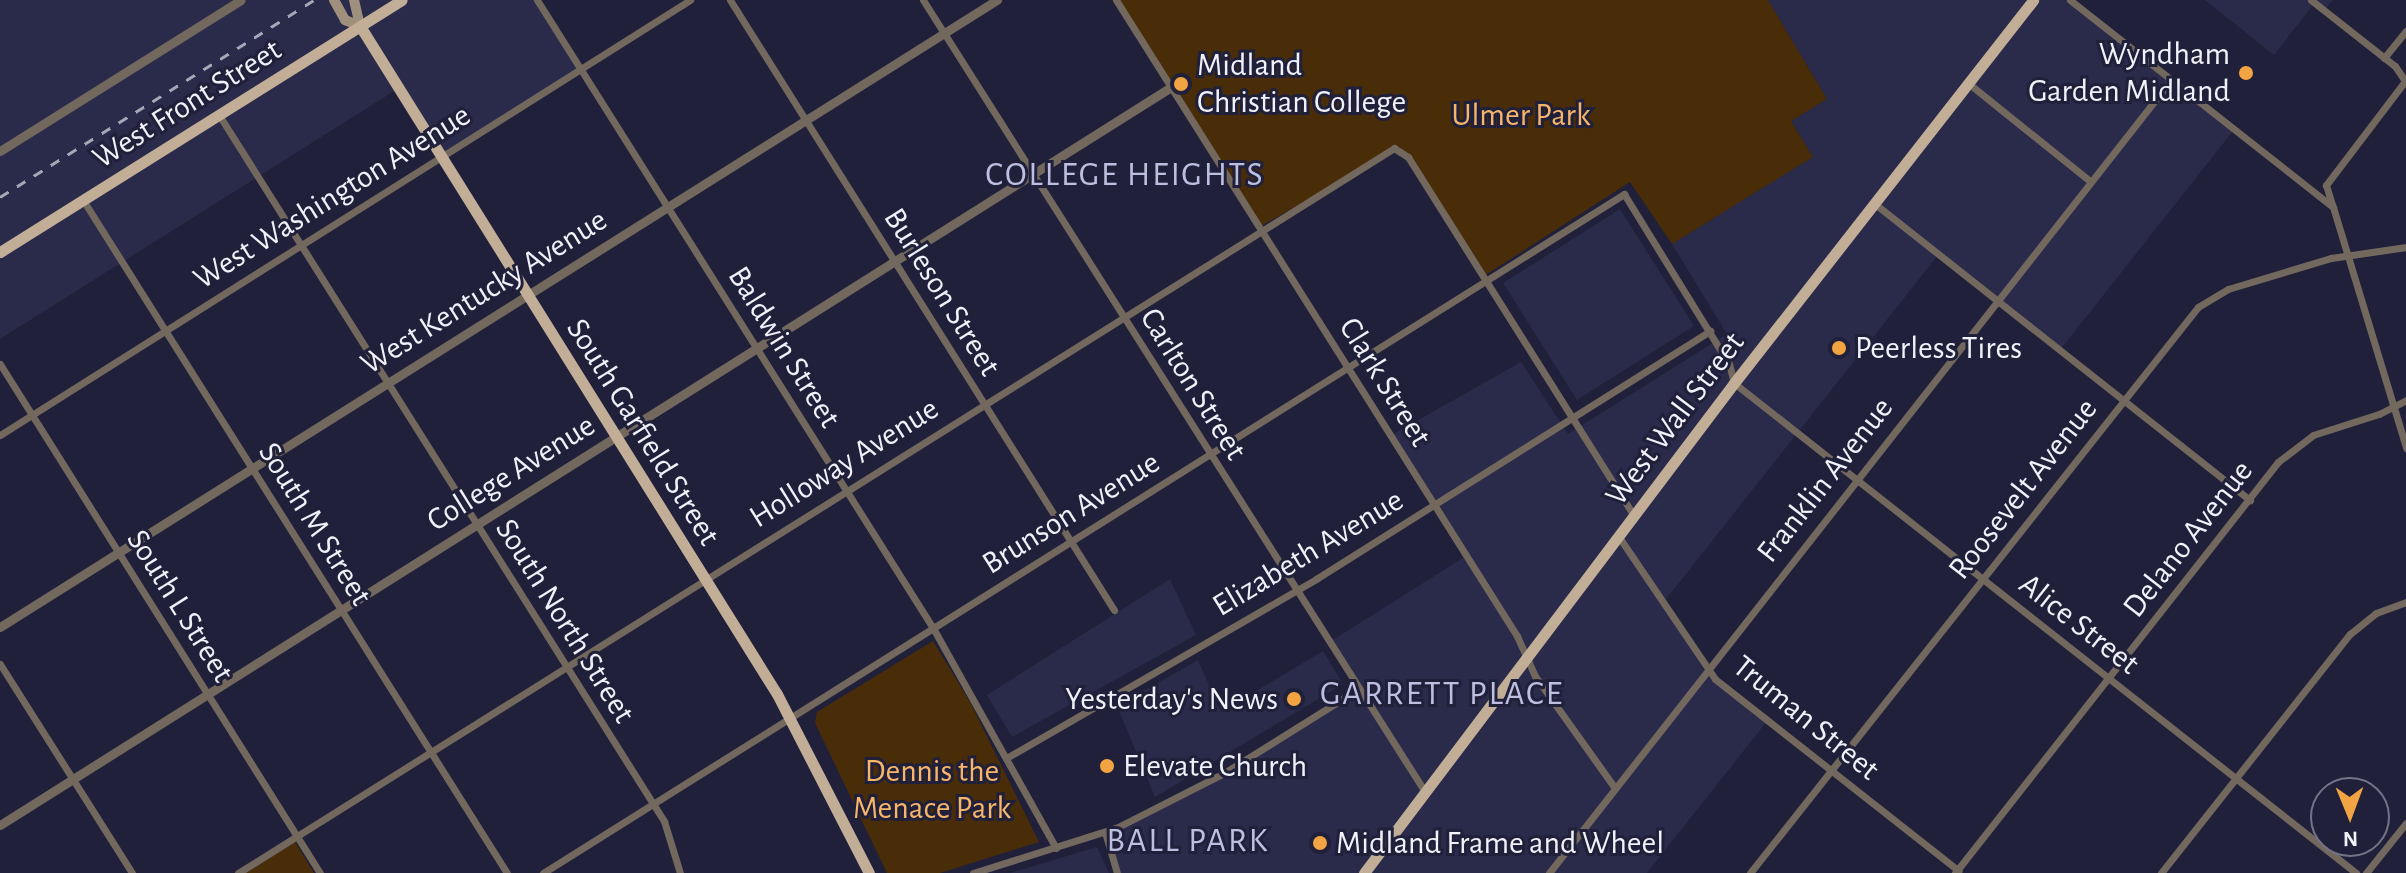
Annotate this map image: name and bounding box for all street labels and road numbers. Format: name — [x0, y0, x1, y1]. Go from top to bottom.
street label: West Front Street — [86, 31, 288, 177]
street label: West Washington Avenue — [186, 96, 478, 298]
street label: West Kentucky Avenue — [354, 201, 614, 383]
street label: Burleson Street — [875, 201, 1009, 383]
street label: Baldwin Street — [719, 259, 849, 435]
street label: Carlton Street — [1131, 301, 1255, 467]
street label: Clark Street — [1330, 311, 1440, 453]
street label: South Garfield Street — [558, 312, 728, 552]
street label: West Wall Street — [1597, 325, 1753, 513]
street label: Holloway Avenue — [742, 390, 946, 536]
street label: Franklin Avenue — [1749, 390, 1901, 570]
street label: Roosevelt Avenue — [1940, 391, 2106, 587]
street label: College Avenue — [420, 406, 602, 540]
street label: South M Street — [250, 436, 380, 612]
street label: Brunson Avenue — [975, 443, 1167, 583]
street label: Delano Avenue — [2115, 453, 2261, 625]
street label: Elizabeth Avenue — [1206, 481, 1410, 625]
street label: South North Street — [487, 512, 643, 730]
street label: South L Street — [118, 523, 242, 689]
street label: Alice Street — [2011, 565, 2147, 683]
street label: Truman Street — [1725, 647, 1887, 789]

